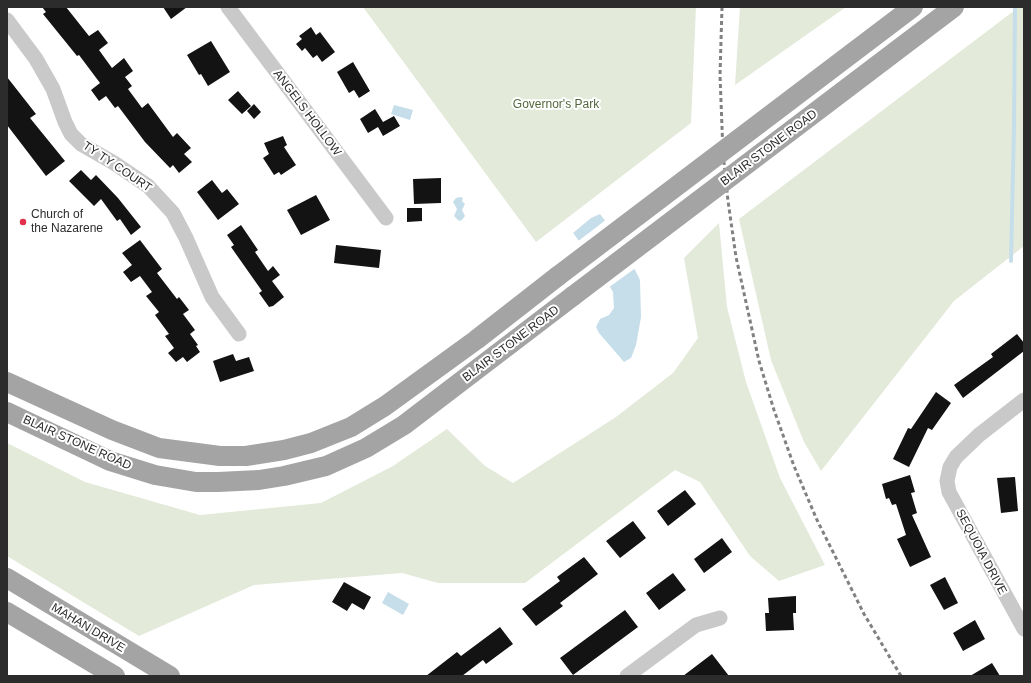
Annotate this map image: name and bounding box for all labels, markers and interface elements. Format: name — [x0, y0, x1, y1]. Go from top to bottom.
street label: ANGELS HOLLOW — [270, 67, 344, 159]
park label: Governor's Park — [513, 98, 599, 112]
street label: BLAIR STONE ROAD — [718, 107, 820, 189]
street label: TY TY COURT — [80, 139, 154, 195]
place label: Church of the Nazarene — [31, 208, 103, 236]
marker: Church of the Nazarene — [18, 217, 28, 227]
street label: BLAIR STONE ROAD — [460, 303, 562, 385]
street label: BLAIR STONE ROAD — [21, 413, 133, 473]
street label: SEQUOIA DRIVE — [952, 507, 1010, 597]
street label: MAHAN DRIVE — [49, 600, 127, 656]

